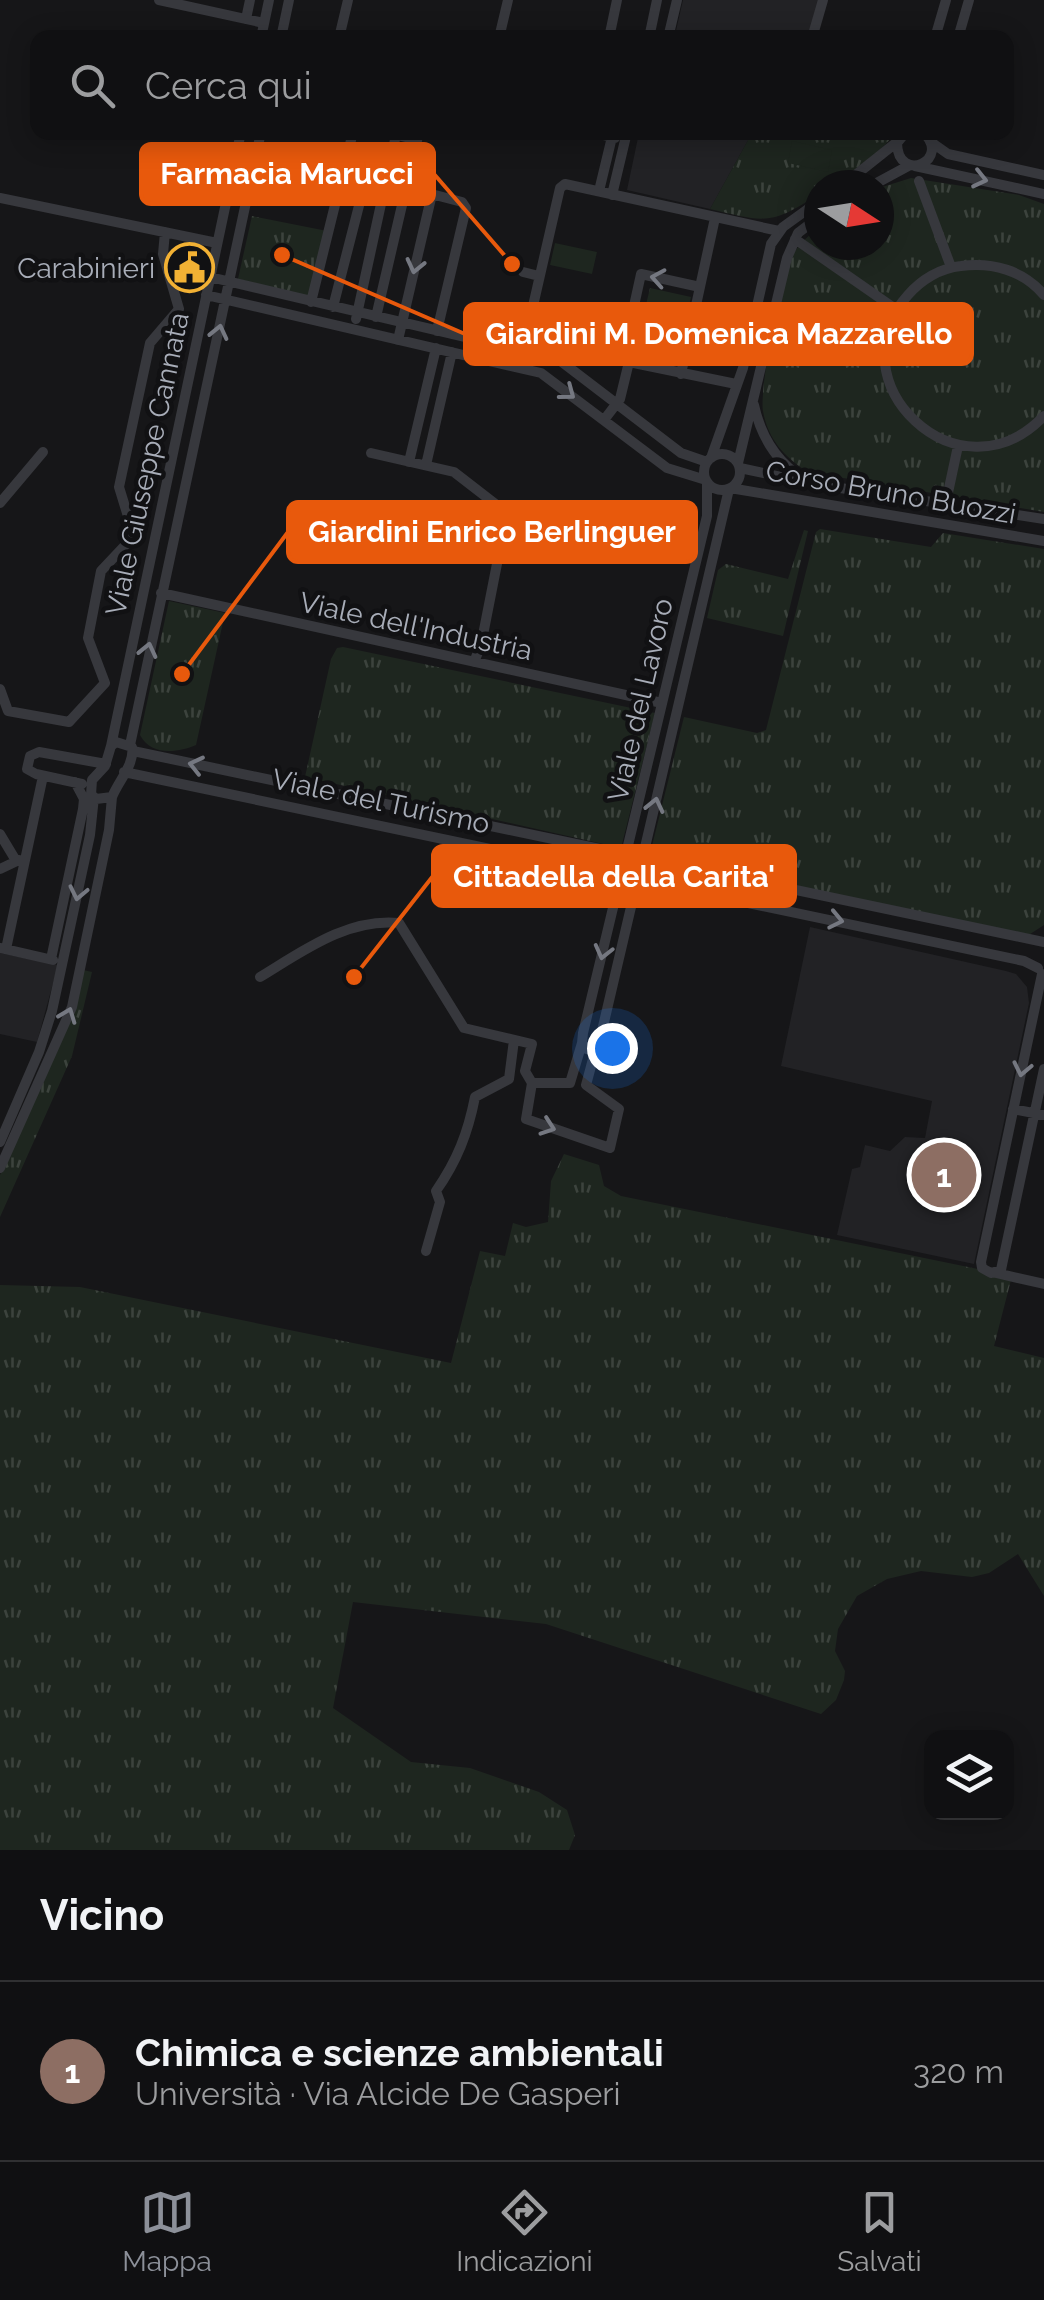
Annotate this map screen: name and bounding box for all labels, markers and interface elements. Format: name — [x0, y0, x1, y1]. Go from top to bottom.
search box — [30, 30, 1014, 140]
icon: search — [65, 58, 120, 113]
text: Cerca qui — [145, 63, 312, 108]
callout: Farmacia Marucci — [141, 144, 434, 204]
text: Farmacia Marucci — [160, 156, 414, 191]
one-way arrow — [971, 167, 988, 188]
north arrow — [804, 170, 894, 260]
public building icon: Carabinieri — [164, 242, 216, 294]
place label: Carabinieri — [17, 252, 155, 285]
one-way arrow — [406, 258, 427, 275]
one-way arrow — [650, 268, 666, 289]
callout: Giardini M. Domenica Mazzarello — [465, 304, 972, 364]
street label: Viale Giuseppe Cannata — [99, 309, 196, 619]
text: Giardini M. Domenica Mazzarello — [486, 316, 952, 351]
one-way arrow — [207, 324, 228, 341]
one-way arrow — [557, 382, 575, 399]
street label: Corso Bruno Buozzi — [763, 454, 1019, 531]
callout: Giardini Enrico Berlinguer — [288, 502, 696, 562]
text: Giardini Enrico Berlinguer — [308, 514, 676, 549]
street label: Viale dell'Industria — [296, 586, 535, 667]
street label: Viale del Lavoro — [601, 595, 680, 805]
one-way arrow — [136, 642, 157, 659]
one-way arrow — [188, 756, 205, 777]
street label: Viale del Turismo — [269, 762, 493, 841]
one-way arrow — [643, 797, 664, 814]
callout: Cittadella della Carita' — [433, 846, 795, 906]
text: Cittadella della Carita' — [453, 859, 775, 894]
one-way arrow — [69, 885, 90, 902]
one-way arrow — [827, 909, 844, 930]
one-way arrow — [594, 942, 615, 960]
one-way arrow — [56, 1007, 76, 1025]
your location — [587, 1023, 638, 1074]
one-way arrow — [1012, 1061, 1033, 1078]
one-way arrow — [538, 1115, 555, 1135]
pin: 1 — [912, 1138, 976, 1212]
map controls — [924, 1730, 1014, 1820]
button: layers — [924, 1730, 1014, 1820]
text: Vicino — [40, 1891, 164, 1940]
text: Chimica e scienze ambientali — [135, 2030, 664, 2075]
text: 1 — [65, 2053, 80, 2090]
text: 320 m — [913, 2053, 1004, 2090]
text: Università · Via Alcide De Gasperi — [135, 2075, 620, 2112]
tab: Mappa — [122, 2185, 212, 2278]
tab: Indicazioni — [456, 2185, 593, 2278]
tab: Salvati — [837, 2185, 922, 2278]

